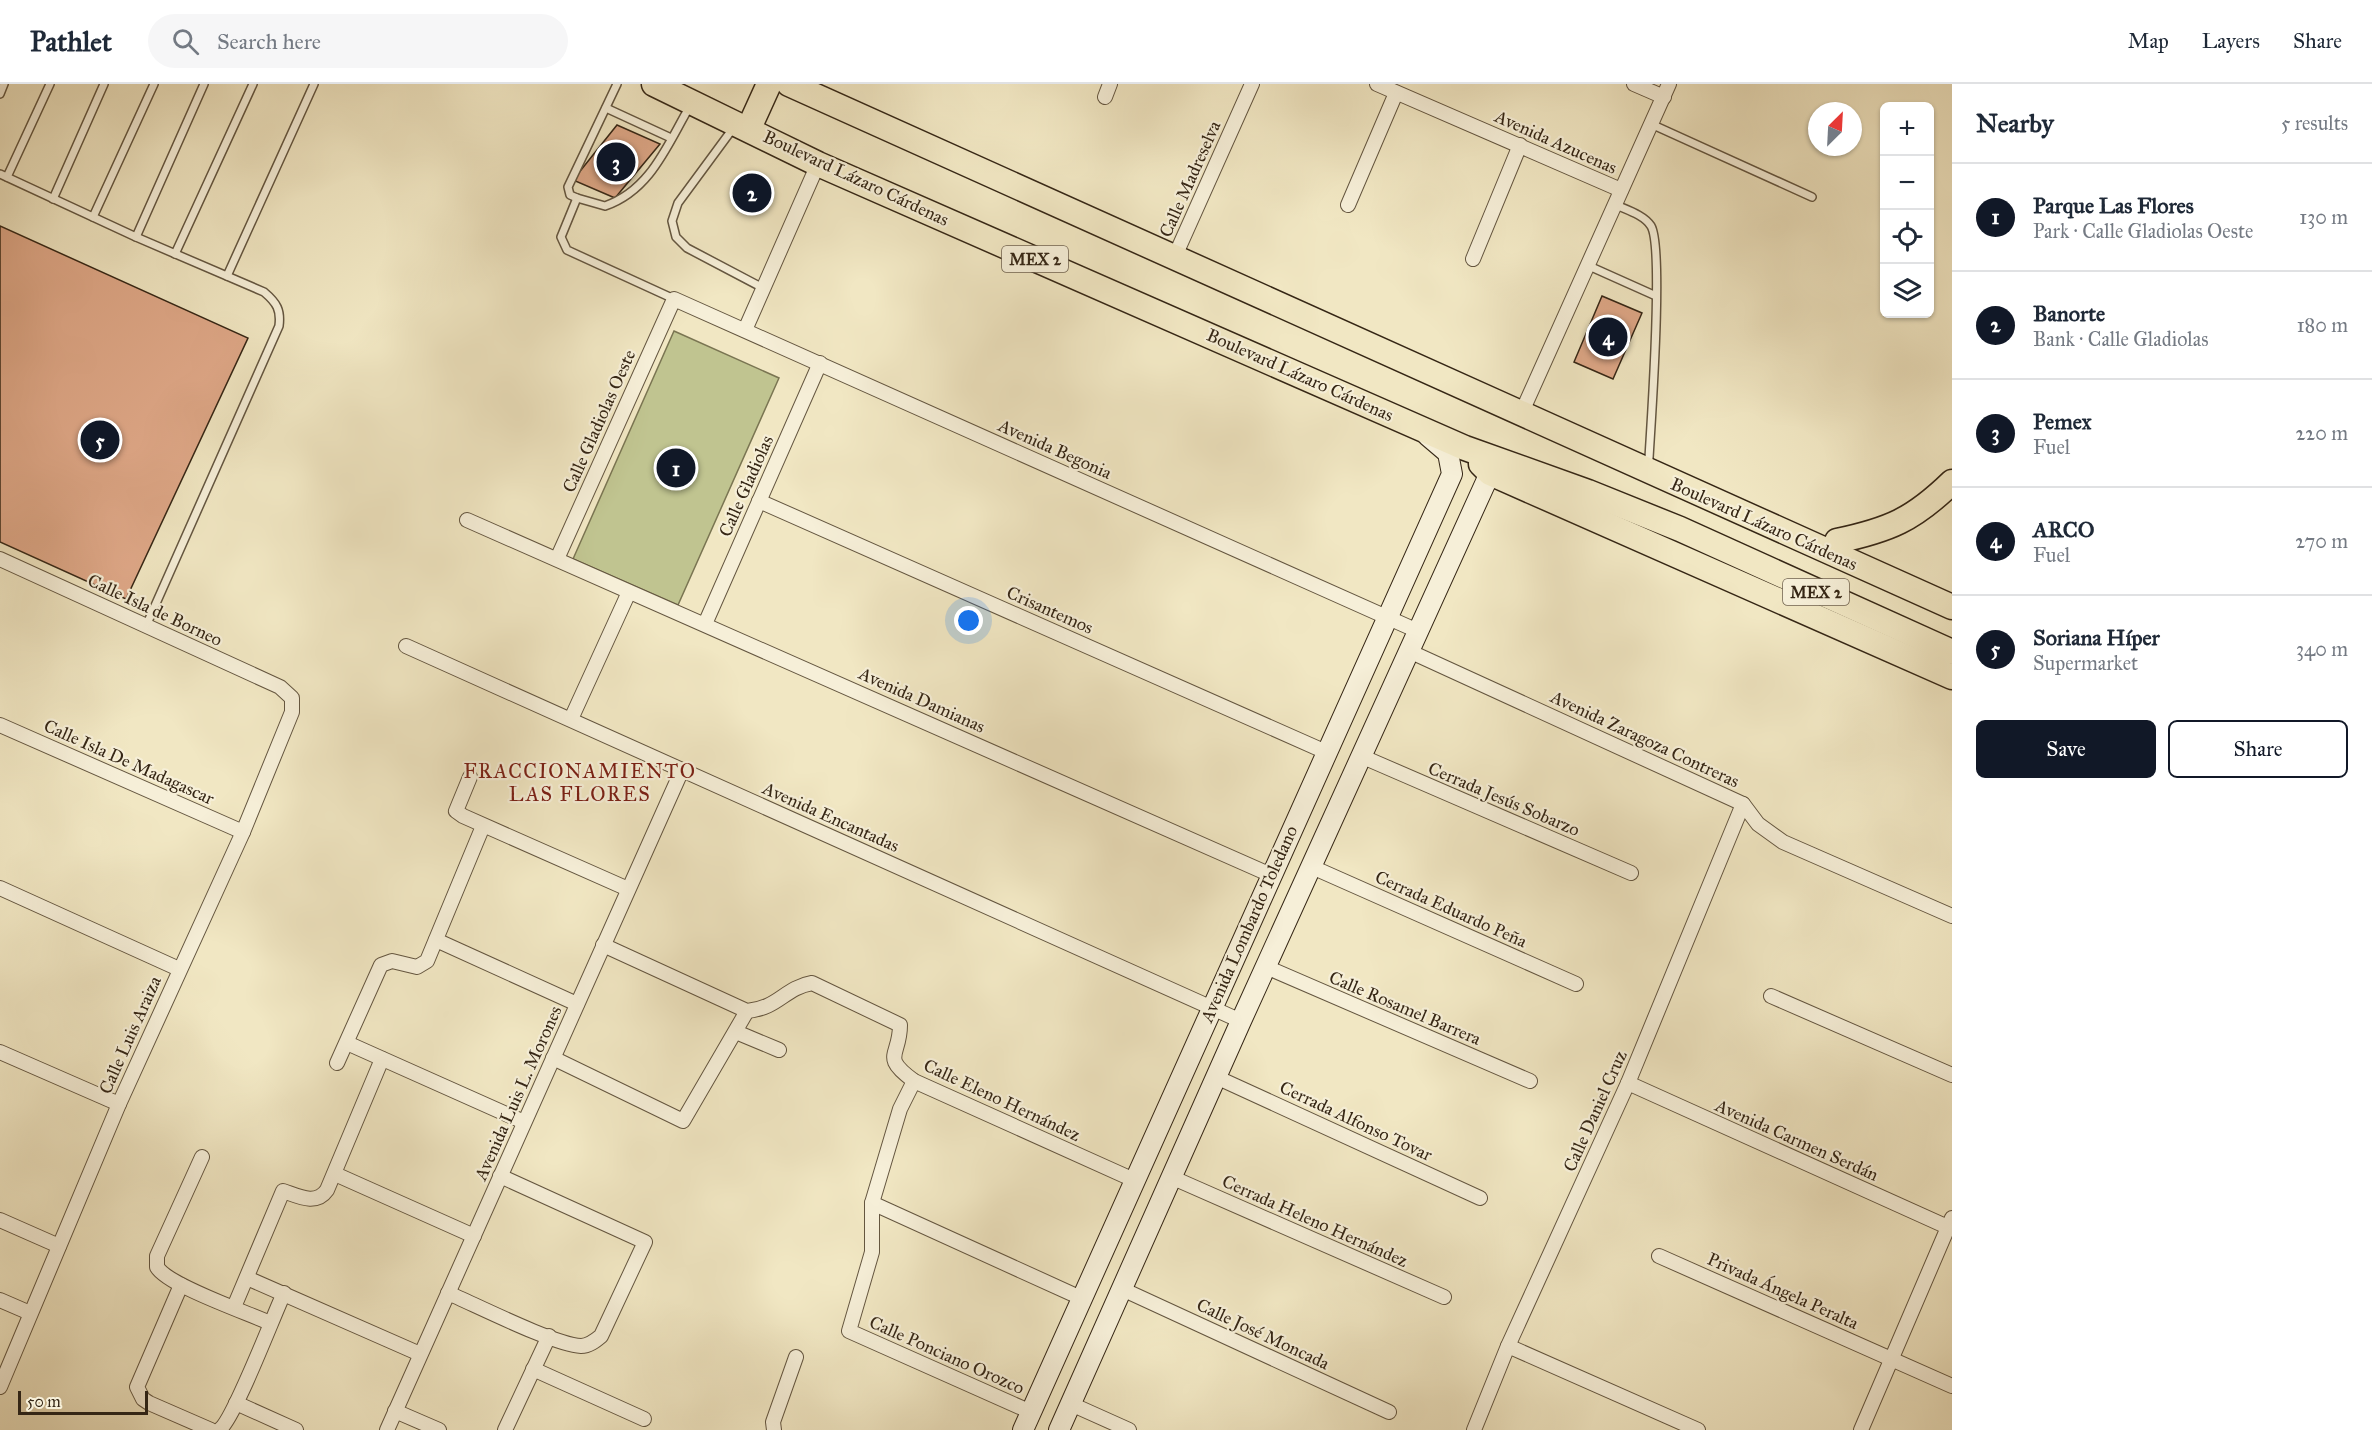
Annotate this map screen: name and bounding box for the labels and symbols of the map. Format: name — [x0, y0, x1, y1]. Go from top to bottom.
north arrow — [1808, 102, 1862, 156]
street label: Avenida Azucenas — [1491, 105, 1621, 179]
street label: Calle Madreselva — [1154, 117, 1226, 241]
street label: Boulevard Lázaro Cárdenas — [760, 125, 952, 231]
pin: 3 — [596, 140, 636, 184]
pin: 2 — [732, 170, 771, 216]
road number: MEX 2 — [1002, 246, 1068, 272]
pin: 4 — [1588, 314, 1628, 360]
street label: Boulevard Lázaro Cárdenas — [1203, 324, 1397, 426]
street label: Calle Gladiolas Oeste — [558, 346, 640, 496]
street label: Avenida Begonia — [994, 414, 1115, 485]
pin: 5 — [80, 418, 120, 462]
street label: Calle Gladiolas — [714, 432, 778, 540]
pin: 1 — [656, 446, 696, 490]
street label: Boulevard Lázaro Cárdenas — [1667, 473, 1861, 575]
street label: Calle Isla de Borneo — [84, 569, 226, 651]
road number: MEX 2 — [1783, 579, 1849, 605]
street label: Crisantemos — [1003, 581, 1097, 639]
your location — [954, 606, 983, 635]
street label: Avenida Damianas — [855, 662, 989, 738]
street label: Avenida Zaragoza Contreras — [1546, 685, 1743, 793]
street label: Calle Isla De Madagascar — [40, 714, 218, 811]
street label: Cerrada Jesús Sobarzo — [1424, 757, 1583, 842]
district label: FRACCIONAMIENTO LAS FLORES — [464, 759, 696, 806]
street label: Avenida Encantadas — [758, 777, 903, 857]
street label: Avenida Lombardo Toledano — [1195, 822, 1302, 1027]
street label: Cerrada Eduardo Peña — [1372, 866, 1531, 953]
street label: Calle Rosamel Barrera — [1326, 966, 1485, 1050]
street label: Calle Luis Araiza — [94, 972, 166, 1097]
street label: Avenida Luis L. Morones — [469, 1002, 566, 1185]
street label: Calle Daniel Cruz — [1558, 1047, 1632, 1175]
street label: Calle Eleno Hernández — [920, 1054, 1084, 1146]
street label: Cerrada Alfonso Tovar — [1276, 1076, 1436, 1166]
street label: Avenida Carmen Serdán — [1711, 1094, 1882, 1186]
street label: Cerrada Heleno Hernández — [1219, 1170, 1411, 1272]
street label: Privada Ángela Peralta — [1704, 1246, 1863, 1335]
street label: Calle José Moncada — [1193, 1294, 1333, 1375]
street label: Calle Ponciano Orozco — [866, 1311, 1028, 1399]
scale bar — [18, 1388, 148, 1416]

